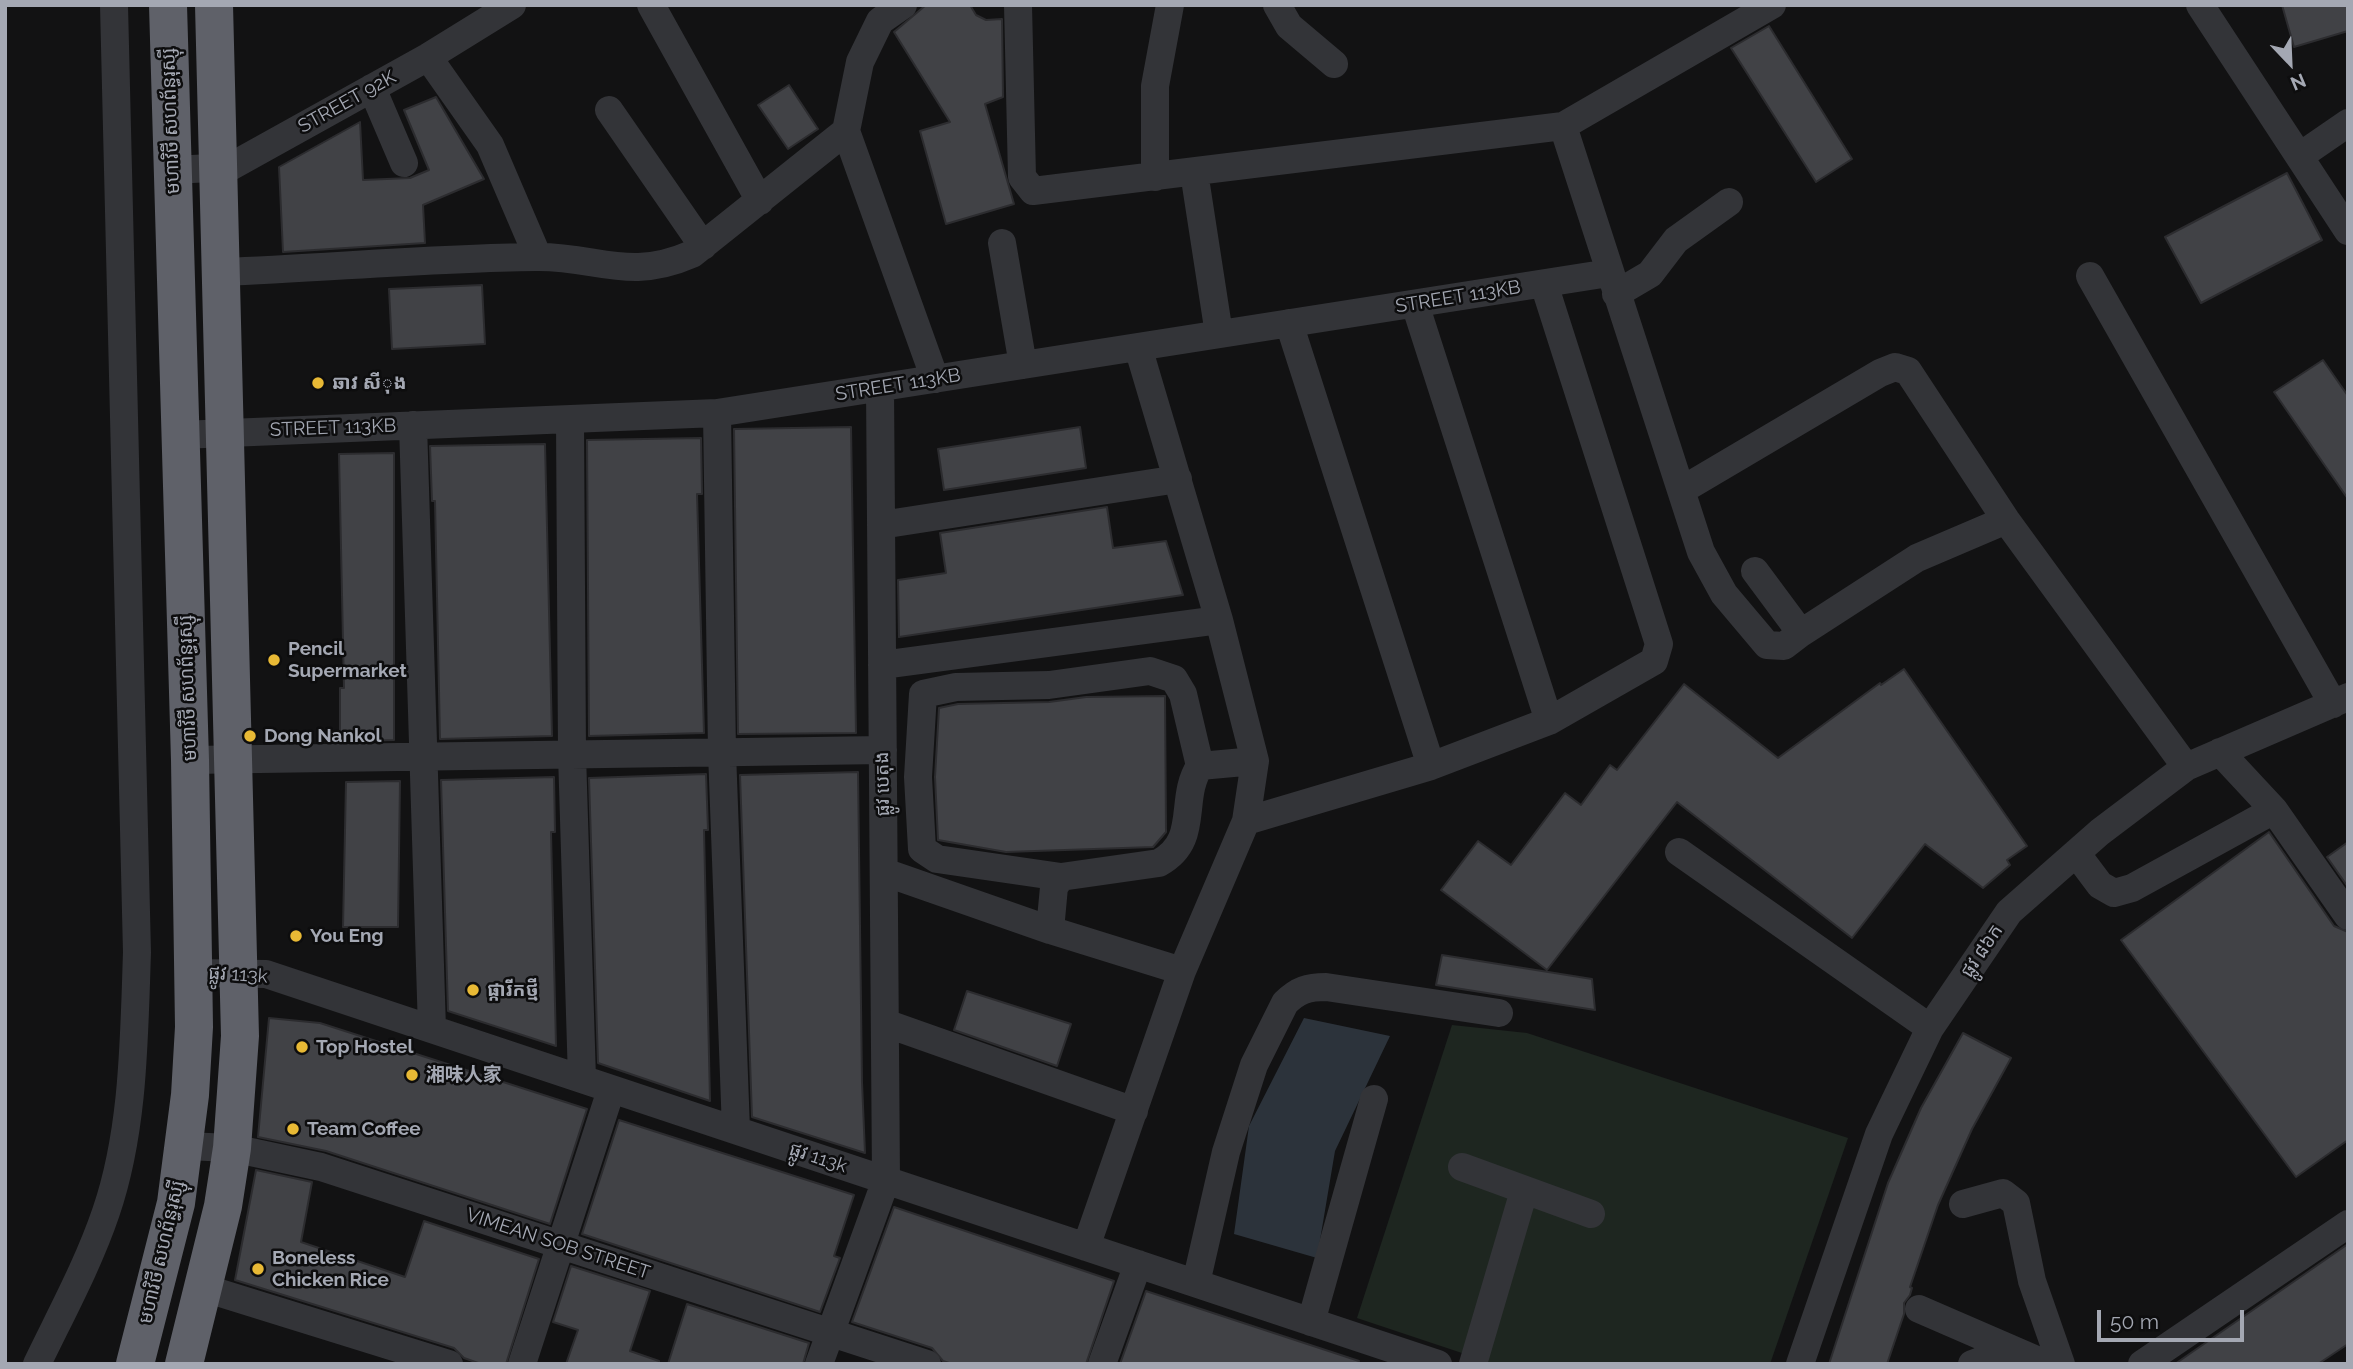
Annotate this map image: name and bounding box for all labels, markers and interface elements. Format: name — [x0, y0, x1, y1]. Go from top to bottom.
north arrow — [2255, 28, 2325, 98]
street label: មហាវិថី សហព័ន្ធរុស្ស៊ី — [157, 47, 185, 195]
street label: STREET 92K — [294, 66, 400, 138]
text: N — [2287, 69, 2309, 95]
street label: STREET 113KB — [1394, 276, 1522, 318]
street label: STREET 113KB — [834, 364, 962, 406]
place label: ឆាវ សីុង — [332, 372, 407, 394]
marker: ឆាវ សីុង — [310, 375, 326, 391]
street label: STREET 113KB — [269, 414, 397, 442]
street label: មហាវិថី សហព័ន្ធរុស្ស៊ី — [174, 614, 202, 762]
place label: Pencil Supermarket — [288, 638, 407, 682]
marker: Pencil Supermarket — [266, 652, 282, 668]
place label: Dong Nankol — [264, 725, 382, 747]
marker: Dong Nankol — [242, 728, 258, 744]
street label: ផ្លូវ បេតុង — [871, 751, 895, 817]
street label: ផ្លូវ ៨៦ក — [1956, 920, 2008, 982]
place label: You Eng — [310, 925, 383, 947]
marker: You Eng — [288, 928, 304, 944]
street label: ផ្លូវ 113k — [207, 962, 269, 988]
place label: ផ្ការីកថ្មី — [487, 979, 539, 1001]
marker: ផ្ការីកថ្មី — [465, 982, 481, 998]
place label: Top Hostel — [316, 1036, 413, 1058]
marker: Top Hostel — [294, 1039, 310, 1055]
place label: 湘味人家 — [426, 1064, 502, 1086]
marker: 湘味人家 — [404, 1067, 420, 1083]
place label: Team Coffee — [307, 1118, 421, 1140]
marker: Team Coffee — [285, 1121, 301, 1137]
street label: ផ្លូវ 113k — [786, 1138, 850, 1178]
street label: មហាវិថី សហព័ន្ធរុស្ស៊ី — [134, 1178, 190, 1326]
street label: VIMEAN SOB STREET — [463, 1204, 653, 1284]
place label: Boneless Chicken Rice — [272, 1247, 389, 1291]
marker: Boneless Chicken Rice — [250, 1261, 266, 1277]
scale bar — [2101, 1296, 2248, 1340]
text: 50 m — [2110, 1309, 2159, 1334]

